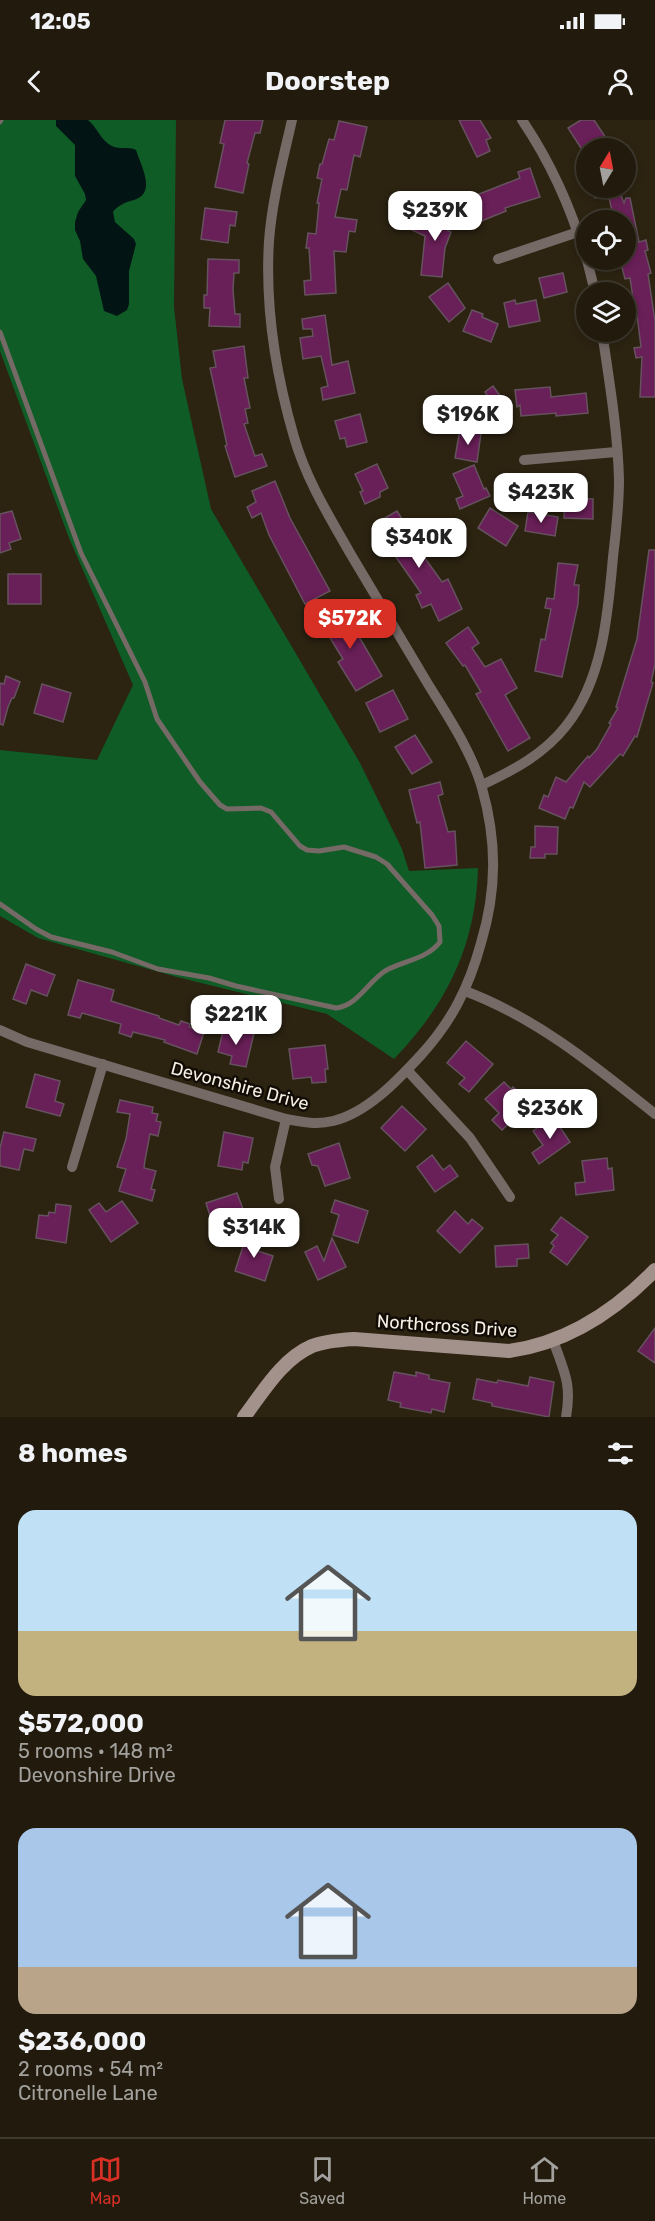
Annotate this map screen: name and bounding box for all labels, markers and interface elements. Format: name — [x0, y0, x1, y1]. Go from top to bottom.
text: 12:05 — [30, 8, 91, 35]
icon: back — [18, 65, 51, 98]
text: Doorstep — [265, 65, 390, 97]
icon: person — [604, 65, 637, 98]
north arrow — [576, 138, 636, 198]
map controls — [576, 138, 636, 342]
pin: $239K — [393, 191, 477, 242]
text: $239K — [402, 198, 468, 222]
button: locate — [576, 210, 636, 270]
button: layers — [576, 282, 636, 342]
pin: $196K — [426, 395, 510, 446]
text: $196K — [437, 402, 499, 426]
pin: $423K — [499, 473, 583, 524]
text: $423K — [508, 480, 574, 504]
pin: $340K — [377, 518, 461, 569]
text: $340K — [385, 525, 453, 549]
pin: $572K — [308, 599, 392, 650]
text: $572K — [318, 606, 382, 630]
pin: $221K — [194, 995, 278, 1046]
text: $221K — [205, 1002, 267, 1026]
street label: Devonshire Drive — [169, 1057, 311, 1115]
pin: $236K — [508, 1089, 592, 1140]
text: $236K — [517, 1096, 583, 1120]
pin: $314K — [212, 1208, 296, 1259]
text: $314K — [222, 1215, 286, 1239]
street label: Northcross Drive — [376, 1310, 518, 1342]
icon: filters — [604, 1437, 637, 1470]
text: 8 homes — [18, 1438, 128, 1469]
icon: home — [274, 1549, 382, 1657]
text: $572,000 — [18, 1708, 144, 1739]
text: 5 rooms · 148 m² — [18, 1739, 173, 1763]
text: Devonshire Drive — [18, 1763, 176, 1787]
icon: home — [274, 1867, 382, 1975]
text: $236,000 — [18, 2026, 146, 2057]
text: 2 rooms · 54 m² — [18, 2057, 163, 2081]
text: Citronelle Lane — [18, 2081, 158, 2105]
tab: Map — [89, 2153, 122, 2208]
tab: Saved — [299, 2153, 345, 2208]
tab: Home — [522, 2153, 566, 2208]

